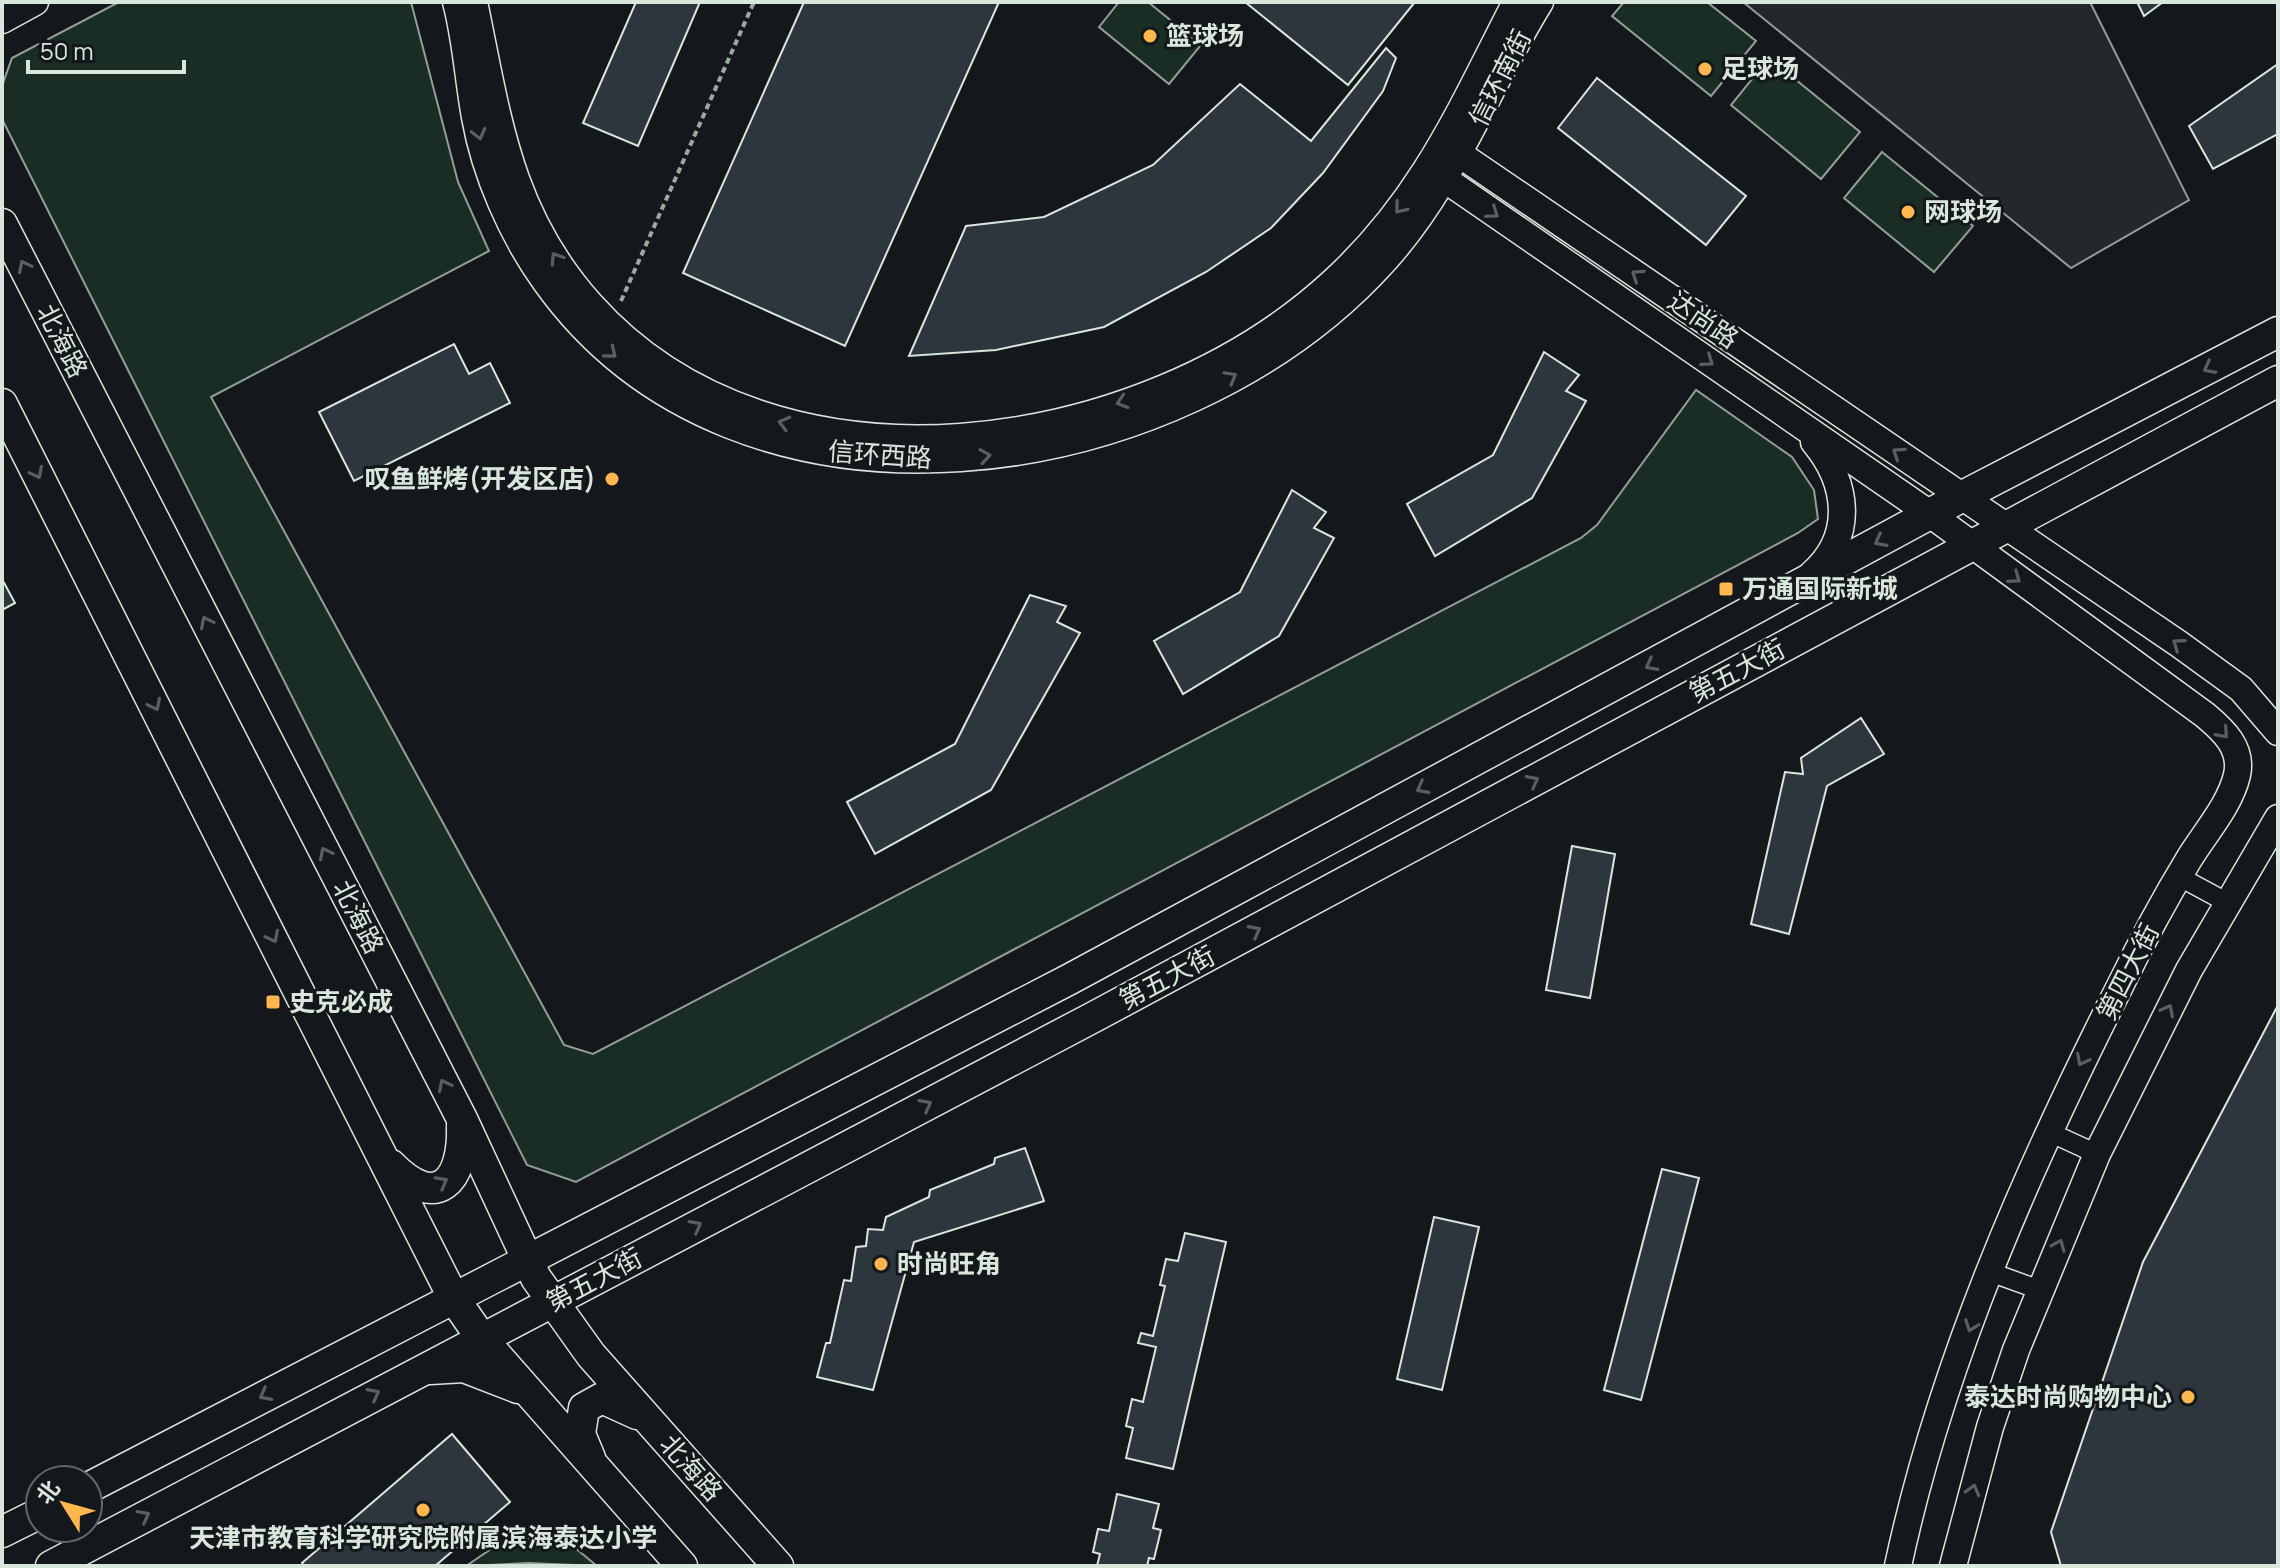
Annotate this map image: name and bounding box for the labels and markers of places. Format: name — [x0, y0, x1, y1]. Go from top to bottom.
place label: 篮球场 — [1166, 17, 1244, 53]
marker: 篮球场 — [1141, 27, 1159, 45]
place label: 足球场 — [1721, 50, 1799, 86]
marker: 足球场 — [1696, 60, 1714, 78]
place label: 网球场 — [1924, 193, 2002, 229]
marker: 网球场 — [1899, 203, 1917, 221]
place label: 叹鱼鲜烤(开发区店) — [364, 460, 596, 496]
marker: 叹鱼鲜烤(开发区店) — [603, 470, 621, 488]
place label: 万通国际新城 — [1742, 570, 1898, 606]
marker: 万通国际新城 — [1717, 580, 1735, 598]
place label: 史克必成 — [289, 983, 393, 1019]
marker: 史克必成 — [264, 993, 282, 1011]
place label: 时尚旺角 — [897, 1245, 1001, 1281]
marker: 时尚旺角 — [872, 1255, 890, 1273]
place label: 泰达时尚购物中心 — [1964, 1378, 2172, 1414]
marker: 泰达时尚购物中心 — [2179, 1388, 2197, 1406]
marker: 天津市教育科学研究院附属滨海泰达小学 — [414, 1501, 432, 1519]
place label: 天津市教育科学研究院附属滨海泰达小学 — [189, 1519, 657, 1555]

